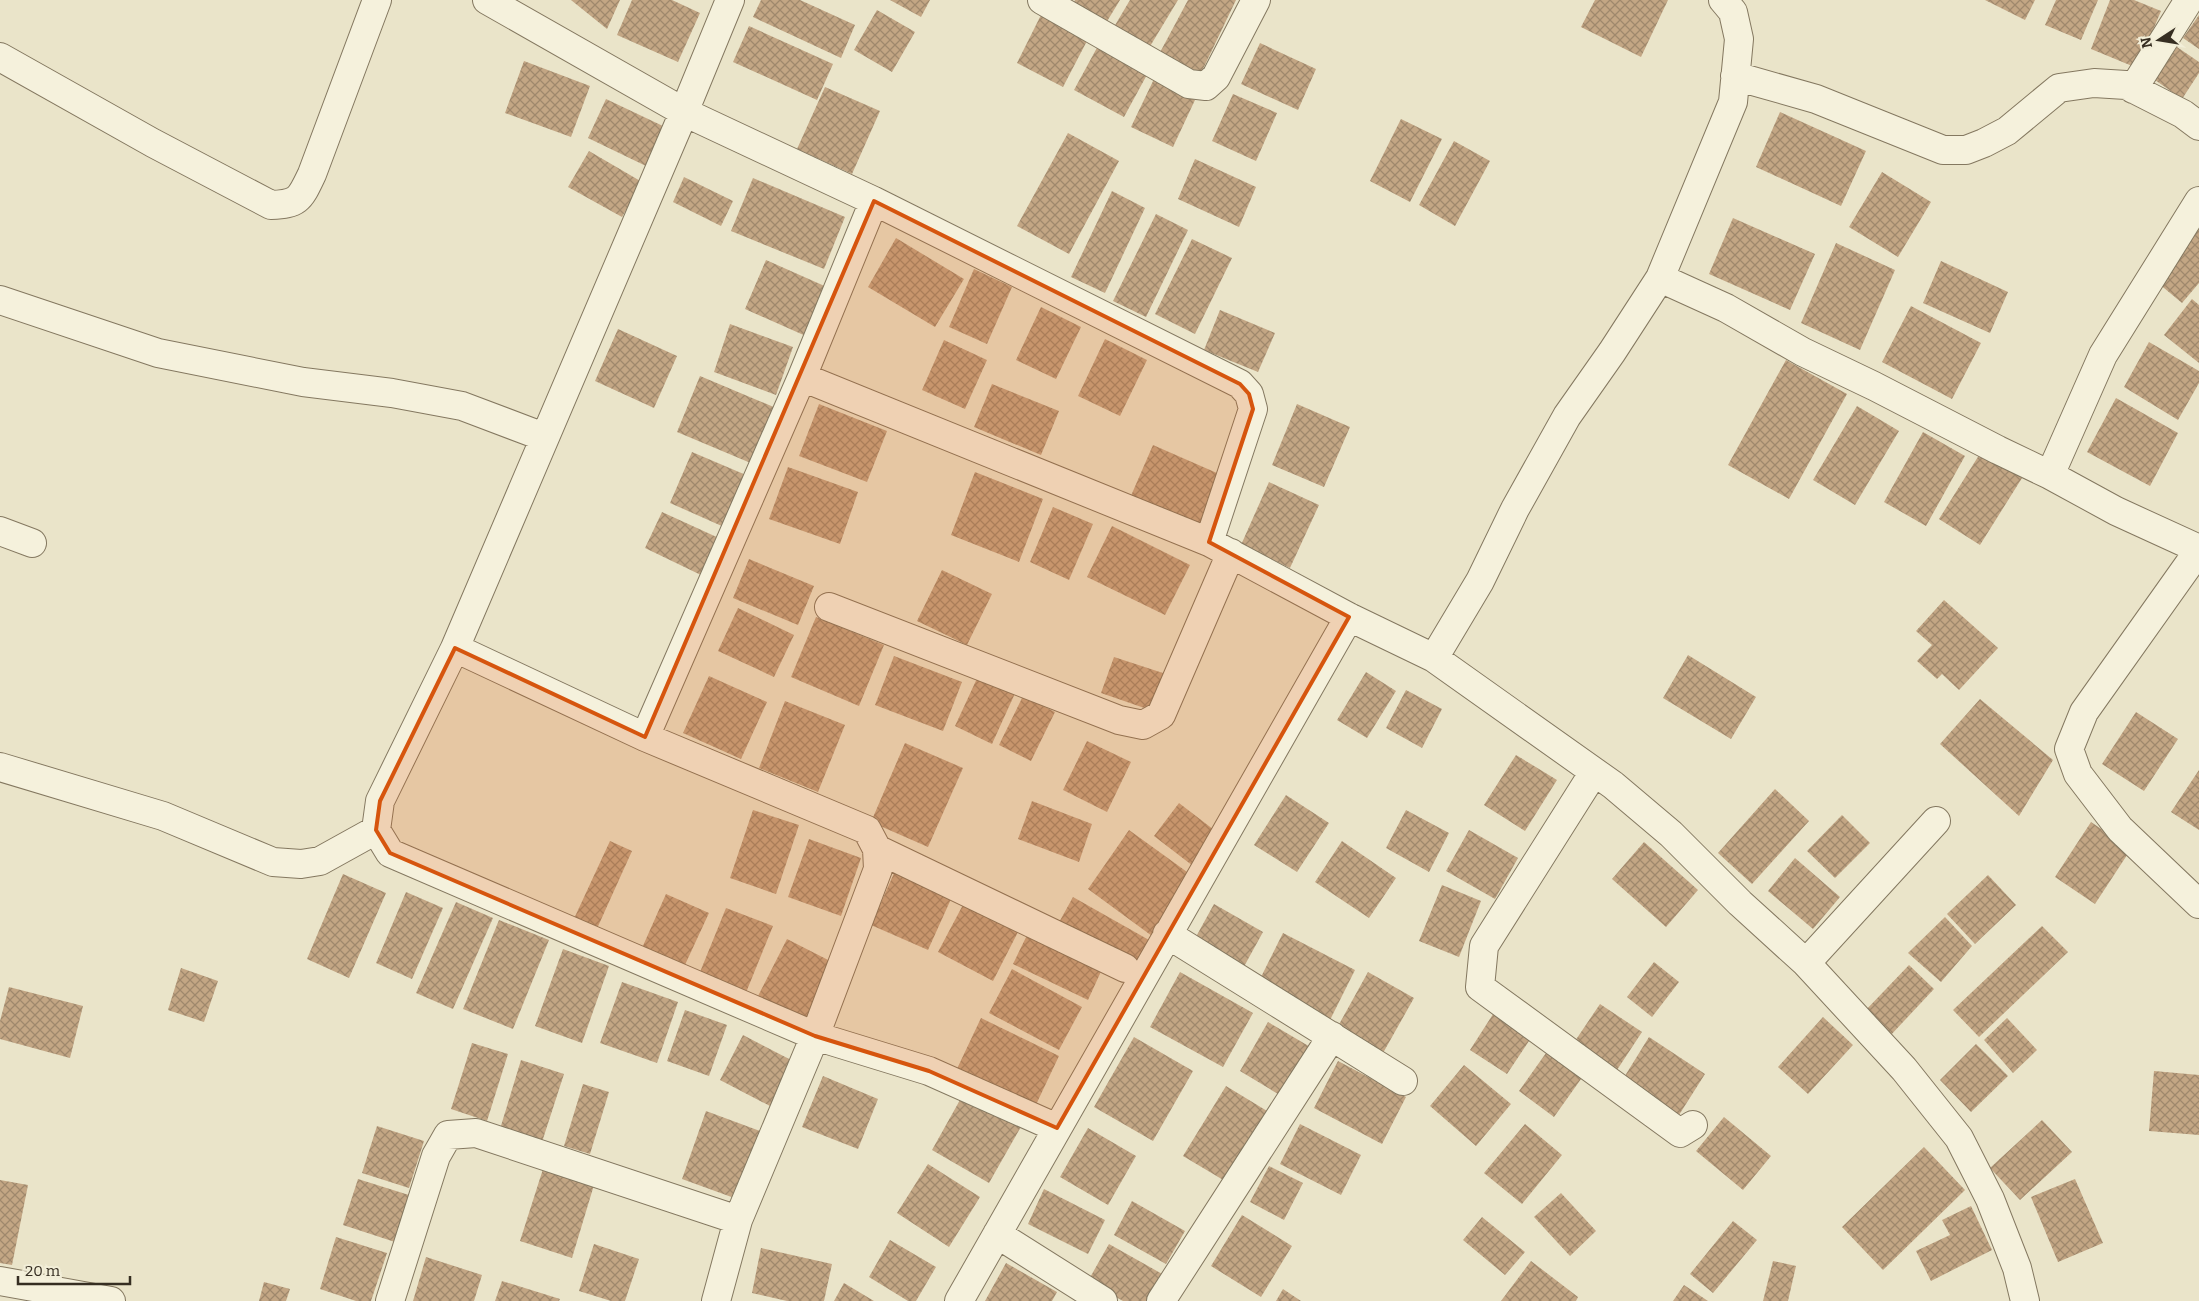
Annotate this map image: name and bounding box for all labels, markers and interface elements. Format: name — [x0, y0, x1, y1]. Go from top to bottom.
north arrow — [2134, 15, 2184, 65]
text: N — [2137, 35, 2156, 50]
scale bar — [18, 1254, 130, 1286]
text: 20 m — [25, 1262, 61, 1280]

